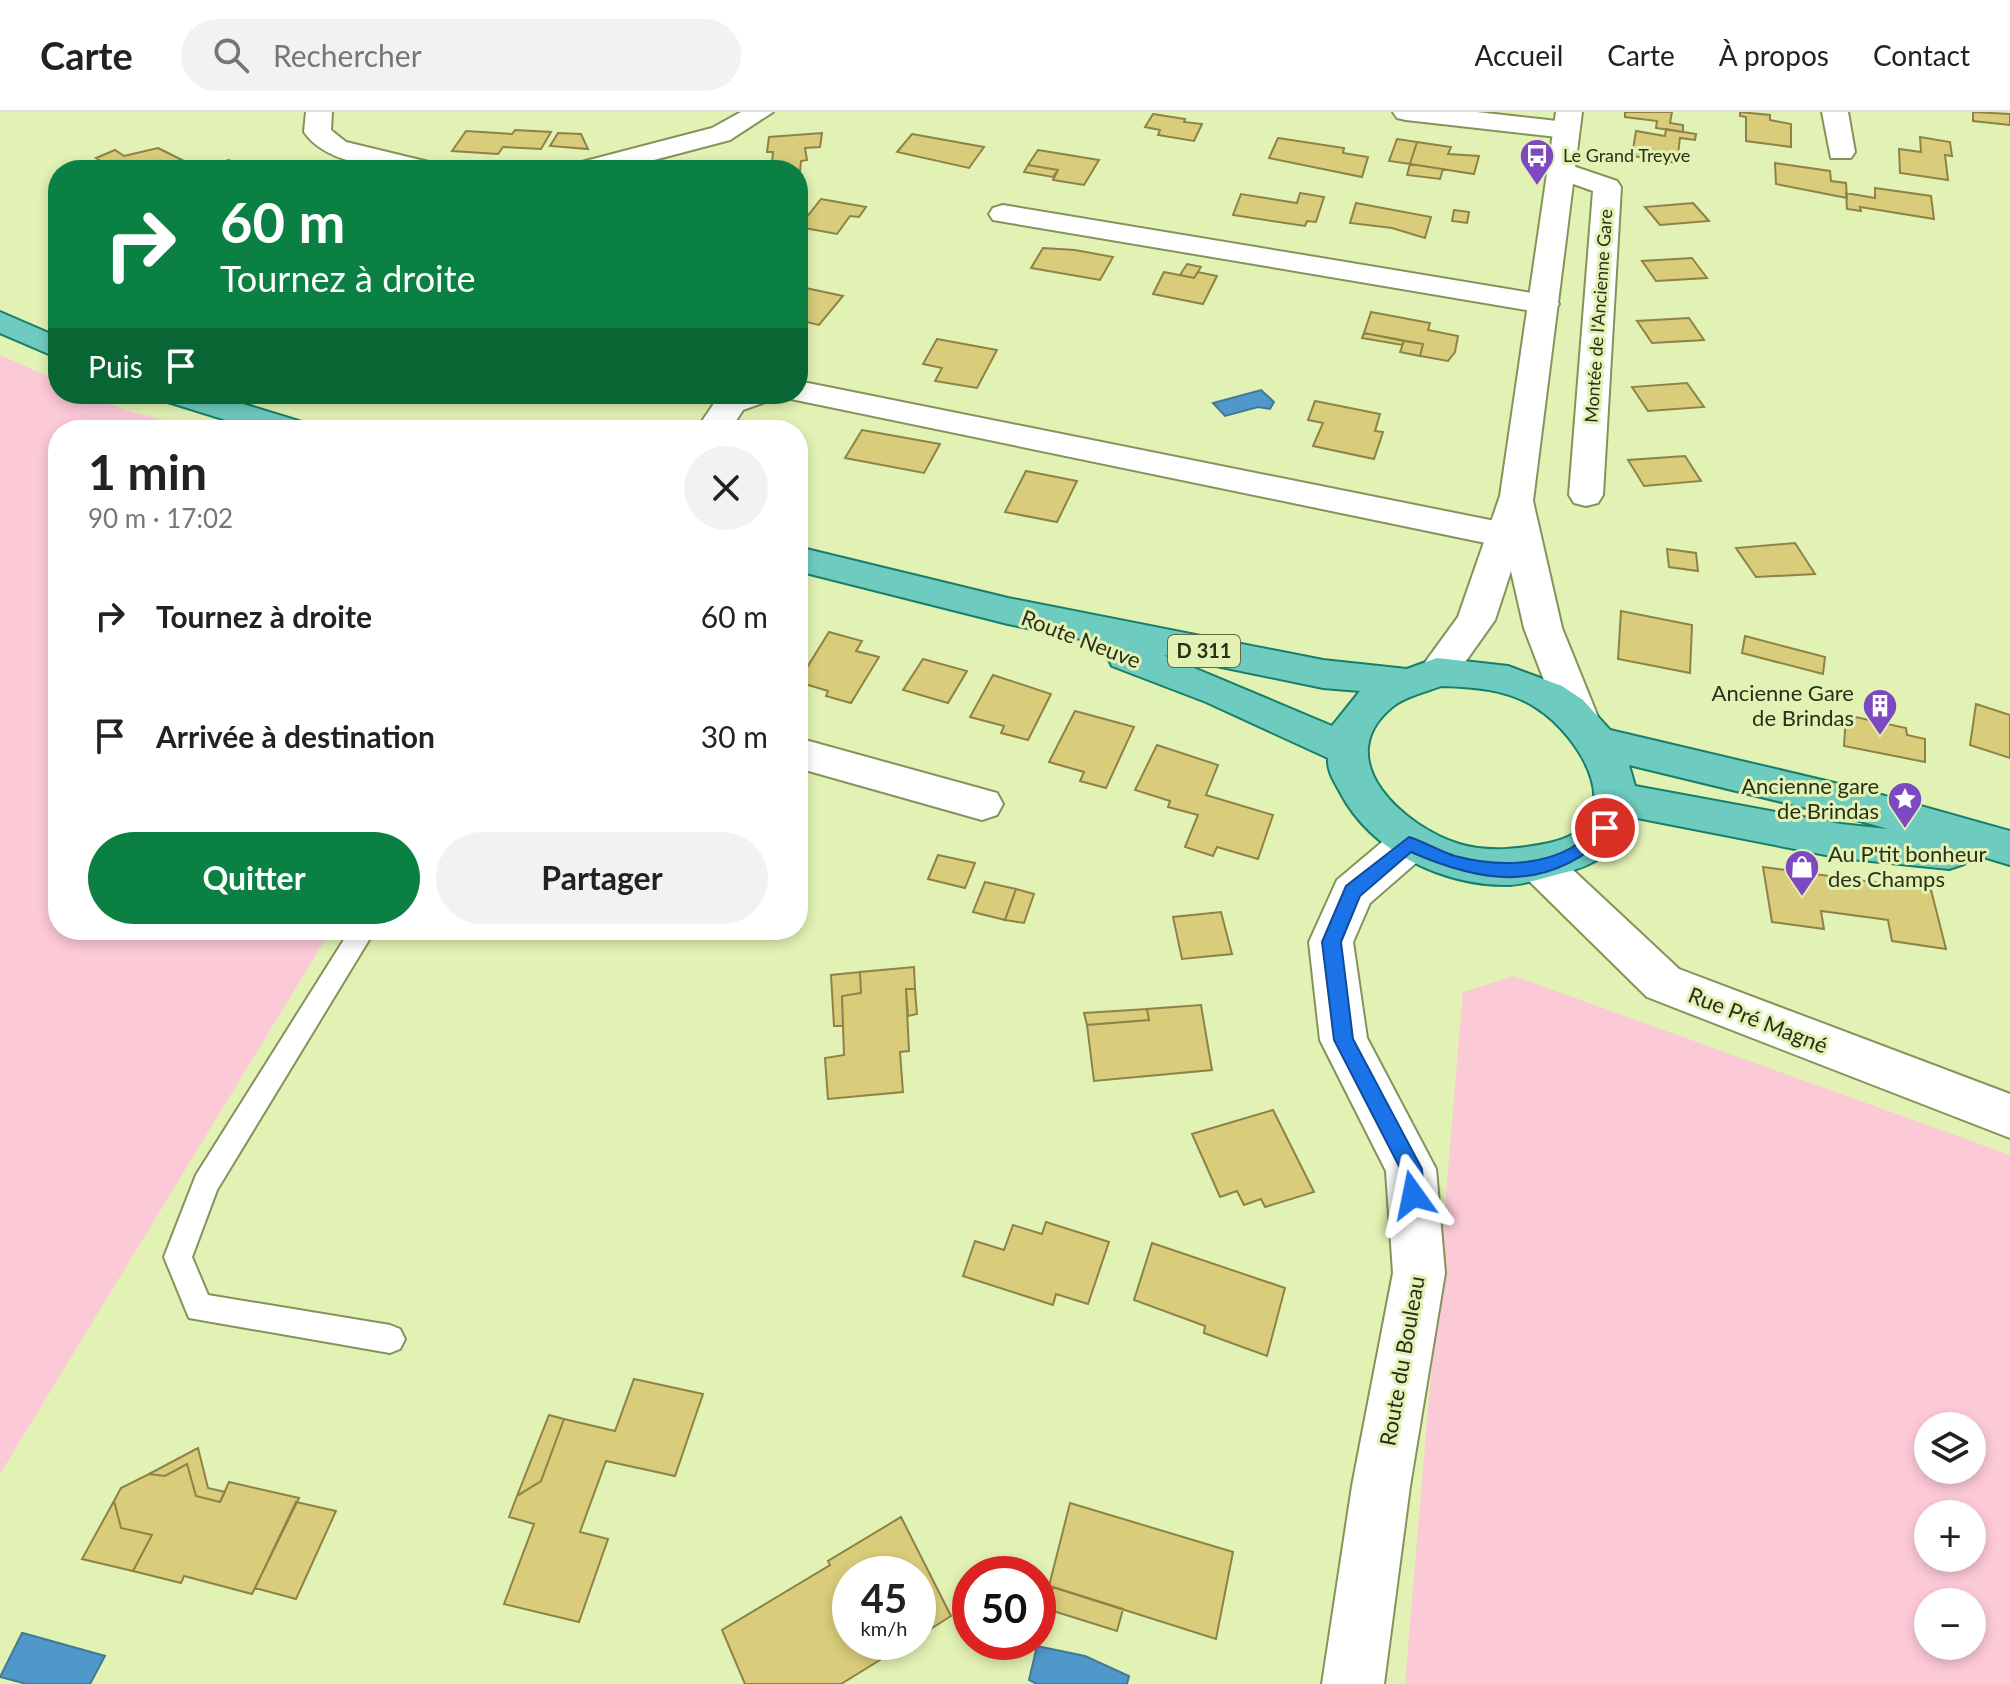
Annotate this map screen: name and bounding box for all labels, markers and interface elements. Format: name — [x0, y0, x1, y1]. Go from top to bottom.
search box — [181, 19, 741, 91]
text: Carte — [40, 32, 133, 78]
icon: search — [209, 33, 253, 77]
text: Rechercher — [273, 37, 422, 73]
text: Accueil — [1474, 38, 1563, 72]
text: Carte — [1607, 38, 1675, 72]
text: À propos — [1719, 38, 1829, 72]
text: Contact — [1873, 38, 1970, 72]
bus stop icon: Le Grand Treyve — [1518, 137, 1556, 187]
place label: Le Grand Treyve — [1563, 144, 1690, 166]
text: 60 m — [220, 188, 345, 255]
icon: right — [88, 192, 192, 296]
street label: Montée de l'Ancienne Gare — [1580, 208, 1616, 424]
text: Tournez à droite — [220, 256, 476, 300]
icon: arrive — [159, 344, 203, 388]
text: Puis — [88, 348, 143, 384]
text: 1 min — [88, 443, 207, 500]
button: close — [684, 446, 768, 530]
text: 90 m · 17:02 — [88, 502, 233, 534]
icon: right — [88, 594, 132, 638]
text: Tournez à droite — [156, 598, 372, 634]
text: 60 m — [701, 598, 768, 634]
street label: Route Neuve — [1018, 603, 1145, 674]
road number: D 311 — [1168, 635, 1240, 667]
place label: Ancienne Gare de Brindas — [1712, 679, 1854, 731]
building icon: Ancienne Gare de Brindas — [1861, 687, 1899, 737]
icon: arrive — [88, 714, 132, 758]
text: Arrivée à destination — [156, 718, 435, 754]
text: 30 m — [701, 718, 768, 754]
place label: Ancienne gare de Brindas — [1741, 772, 1879, 824]
place icon: Ancienne gare de Brindas — [1886, 780, 1924, 830]
pin — [1571, 794, 1639, 862]
icon: arrive — [1583, 806, 1627, 850]
button: Quitter — [88, 832, 420, 924]
button: Partager — [436, 832, 768, 924]
place label: Au P'tit bonheur des Champs — [1828, 840, 1987, 892]
shop icon: Au P'tit bonheur des Champs — [1783, 848, 1821, 898]
street label: Rue Pré Magné — [1685, 981, 1832, 1058]
position arrow — [1371, 1153, 1455, 1237]
street label: Route du Bouleau — [1373, 1274, 1430, 1448]
map controls — [1914, 1412, 1986, 1660]
button: layers — [1914, 1412, 1986, 1484]
button: + — [1914, 1500, 1986, 1572]
speed limit sign: 50 — [952, 1556, 1056, 1660]
text: 45 — [861, 1574, 907, 1622]
button: − — [1914, 1588, 1986, 1660]
text: km/h — [861, 1616, 907, 1640]

